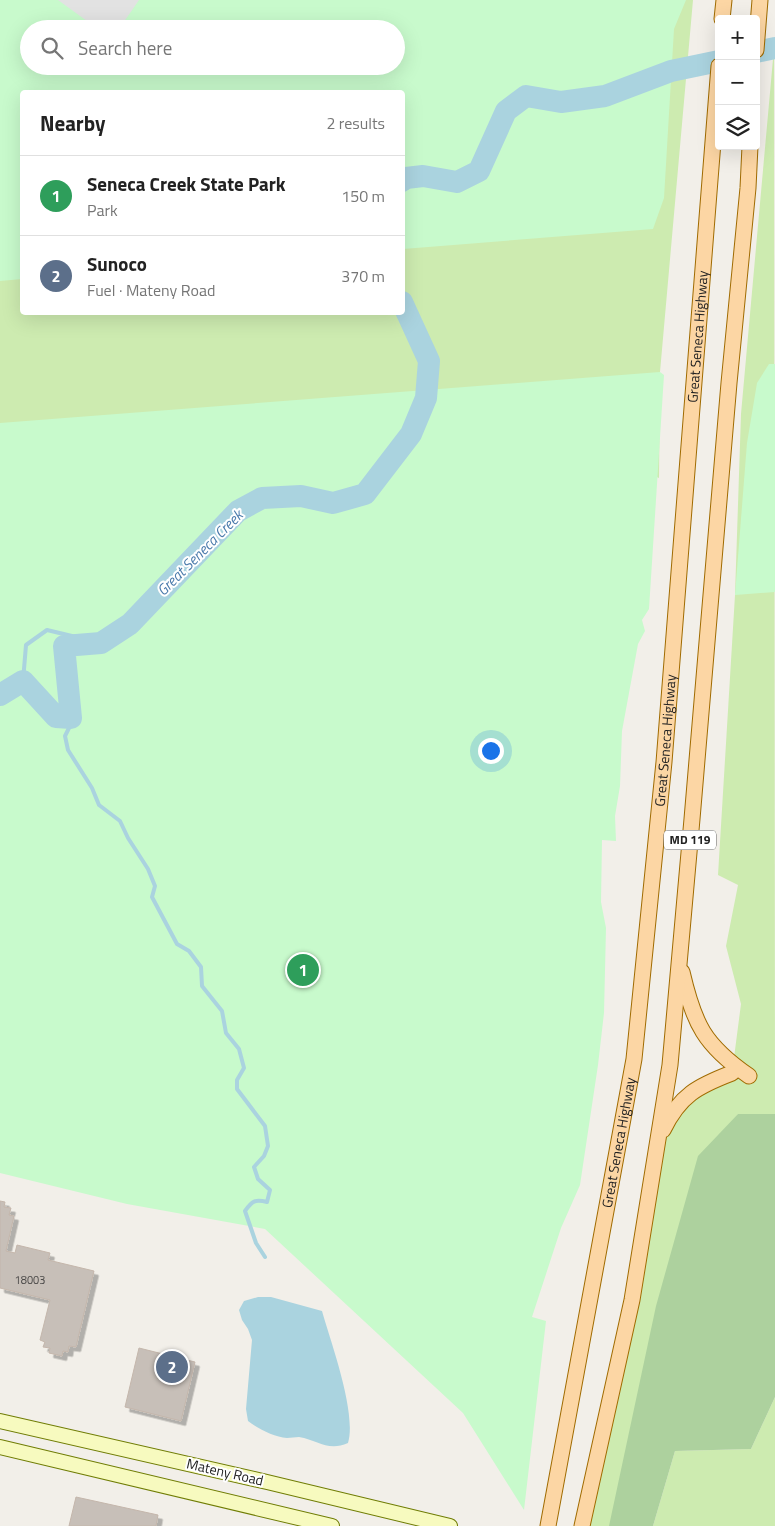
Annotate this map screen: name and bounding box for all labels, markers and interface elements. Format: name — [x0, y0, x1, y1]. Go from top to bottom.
map controls — [715, 15, 760, 150]
button: + — [715, 15, 760, 60]
search box — [20, 20, 405, 75]
text: Search here — [78, 33, 172, 62]
icon: search — [38, 34, 66, 62]
button: − — [715, 60, 760, 105]
button: layers — [715, 105, 760, 150]
text: Nearby — [40, 107, 105, 139]
text: 2 results — [326, 111, 385, 135]
text: Seneca Creek State Park — [87, 169, 286, 198]
text: 1 — [52, 184, 60, 208]
text: 150 m — [341, 184, 385, 208]
text: Park — [87, 198, 118, 222]
text: Sunoco — [87, 249, 147, 278]
text: 2 — [52, 264, 60, 288]
text: 370 m — [341, 264, 385, 288]
street label: Great Seneca Highway — [681, 270, 713, 404]
text: Fuel · Mateny Road — [87, 278, 215, 302]
water label: Great Seneca Creek — [151, 503, 250, 601]
street label: Great Seneca Highway — [649, 673, 681, 807]
your location — [478, 738, 504, 764]
road number: MD 119 — [664, 830, 716, 850]
pin: 1 — [287, 951, 319, 989]
street label: Great Seneca Highway — [596, 1075, 641, 1209]
house number: 18003 — [15, 1272, 45, 1288]
pin: 2 — [156, 1348, 188, 1386]
street label: Mateny Road — [185, 1452, 266, 1491]

